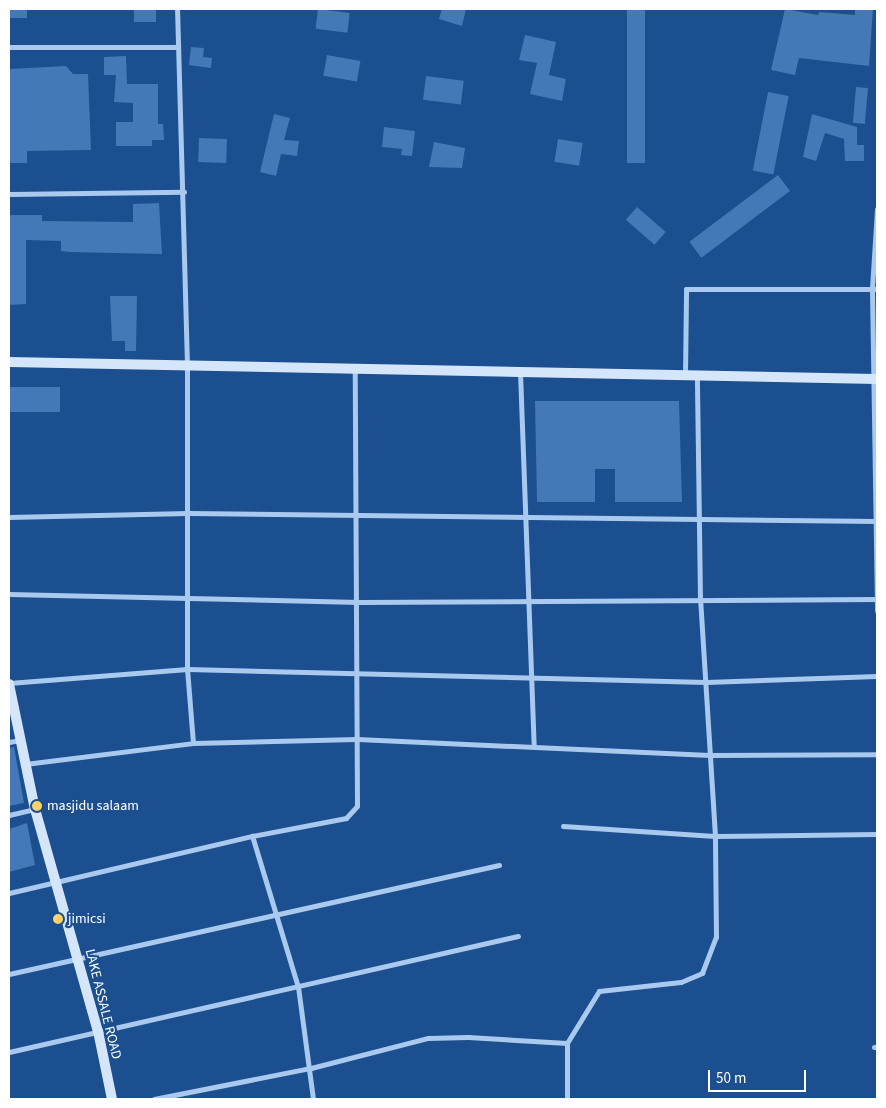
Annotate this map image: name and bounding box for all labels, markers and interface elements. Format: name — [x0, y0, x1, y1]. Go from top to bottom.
place label: masjidu salaam — [47, 798, 139, 814]
marker: masjidu salaam — [31, 800, 43, 812]
place label: jimicsi — [68, 911, 106, 927]
marker: jimicsi — [52, 913, 64, 925]
street label: LAKE ASSALE ROAD — [81, 947, 125, 1061]
scale bar — [711, 1060, 808, 1092]
text: 50 m — [716, 1068, 746, 1089]

